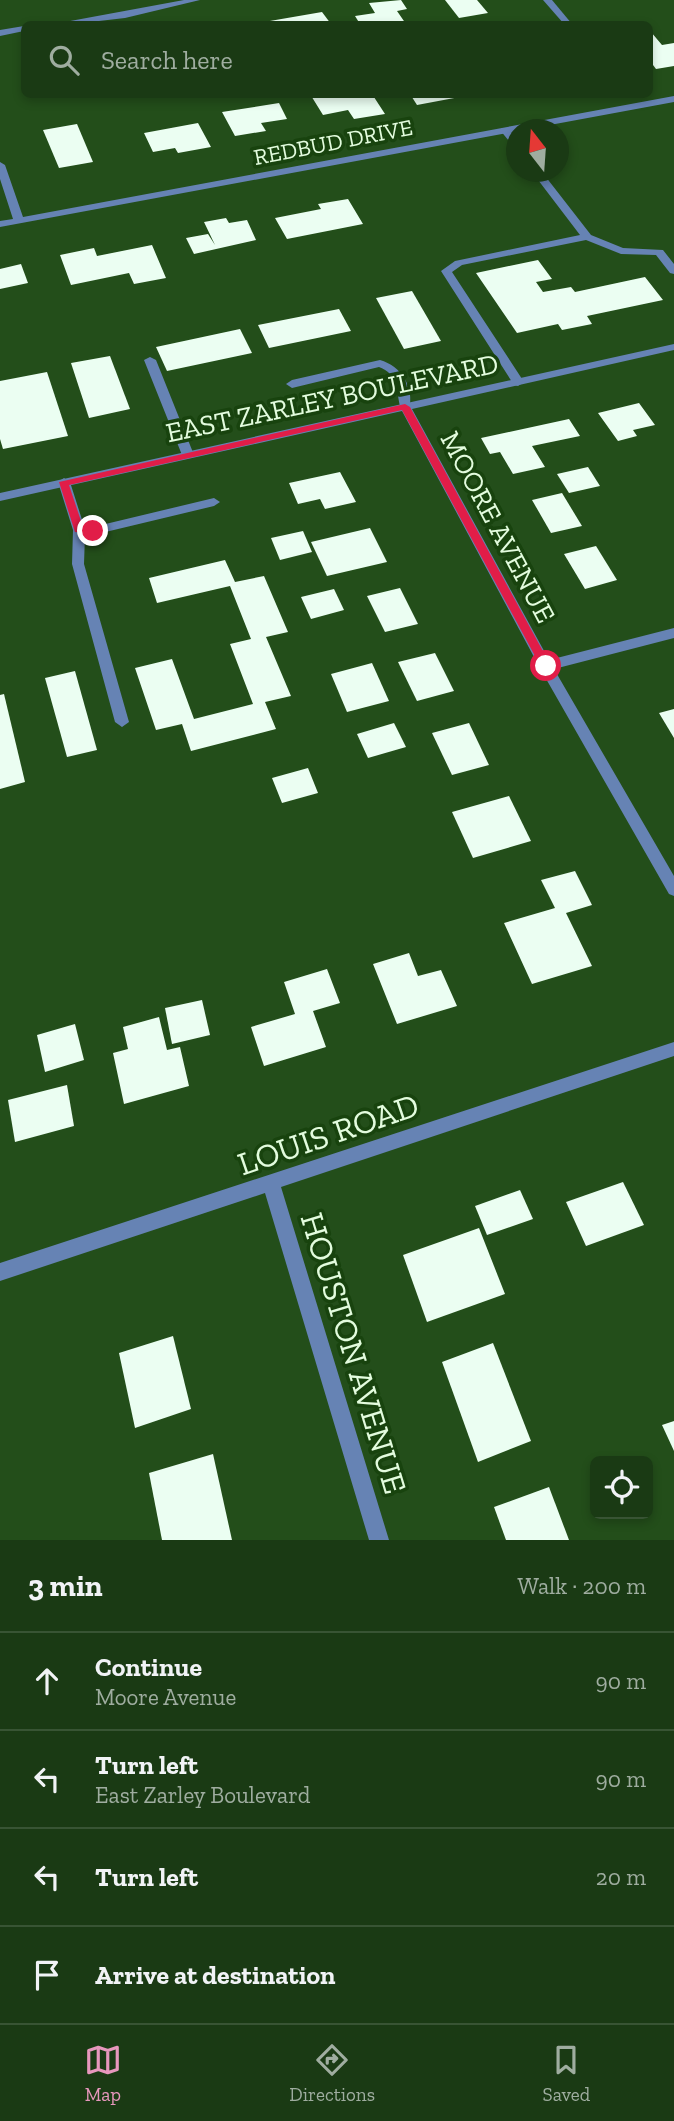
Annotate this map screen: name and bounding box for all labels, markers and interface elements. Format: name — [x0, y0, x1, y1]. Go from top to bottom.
search box — [21, 21, 653, 98]
icon: search — [45, 41, 83, 79]
text: Search here — [101, 44, 233, 76]
street label: REDBUD DRIVE — [251, 113, 415, 171]
north arrow — [506, 119, 569, 182]
street label: EAST ZARLEY BOULEVARD — [163, 347, 501, 449]
street label: MOORE AVENUE — [434, 426, 562, 628]
route end — [77, 515, 108, 546]
route start — [530, 650, 561, 681]
street label: LOUIS ROAD — [232, 1085, 424, 1183]
street label: HOUSTON AVENUE — [293, 1208, 415, 1498]
map controls — [590, 1456, 653, 1519]
button: locate — [590, 1456, 653, 1519]
text: 3 min — [28, 1568, 103, 1604]
text: Walk · 200 m — [517, 1572, 646, 1600]
text: Continue — [95, 1651, 202, 1683]
icon: ahead — [28, 1662, 66, 1700]
text: 90 m — [595, 1667, 646, 1695]
text: Moore Avenue — [95, 1683, 236, 1711]
text: Turn left — [95, 1749, 198, 1781]
icon: left — [28, 1760, 66, 1798]
text: 90 m — [595, 1765, 646, 1793]
text: East Zarley Boulevard — [95, 1781, 311, 1809]
icon: left — [28, 1858, 66, 1896]
text: Turn left — [95, 1861, 198, 1893]
text: 20 m — [596, 1863, 646, 1891]
icon: arrive — [28, 1956, 66, 1994]
text: Arrive at destination — [95, 1959, 335, 1991]
tab: Map — [84, 2041, 122, 2106]
tab: Directions — [289, 2041, 375, 2106]
tab: Saved — [543, 2041, 590, 2106]

